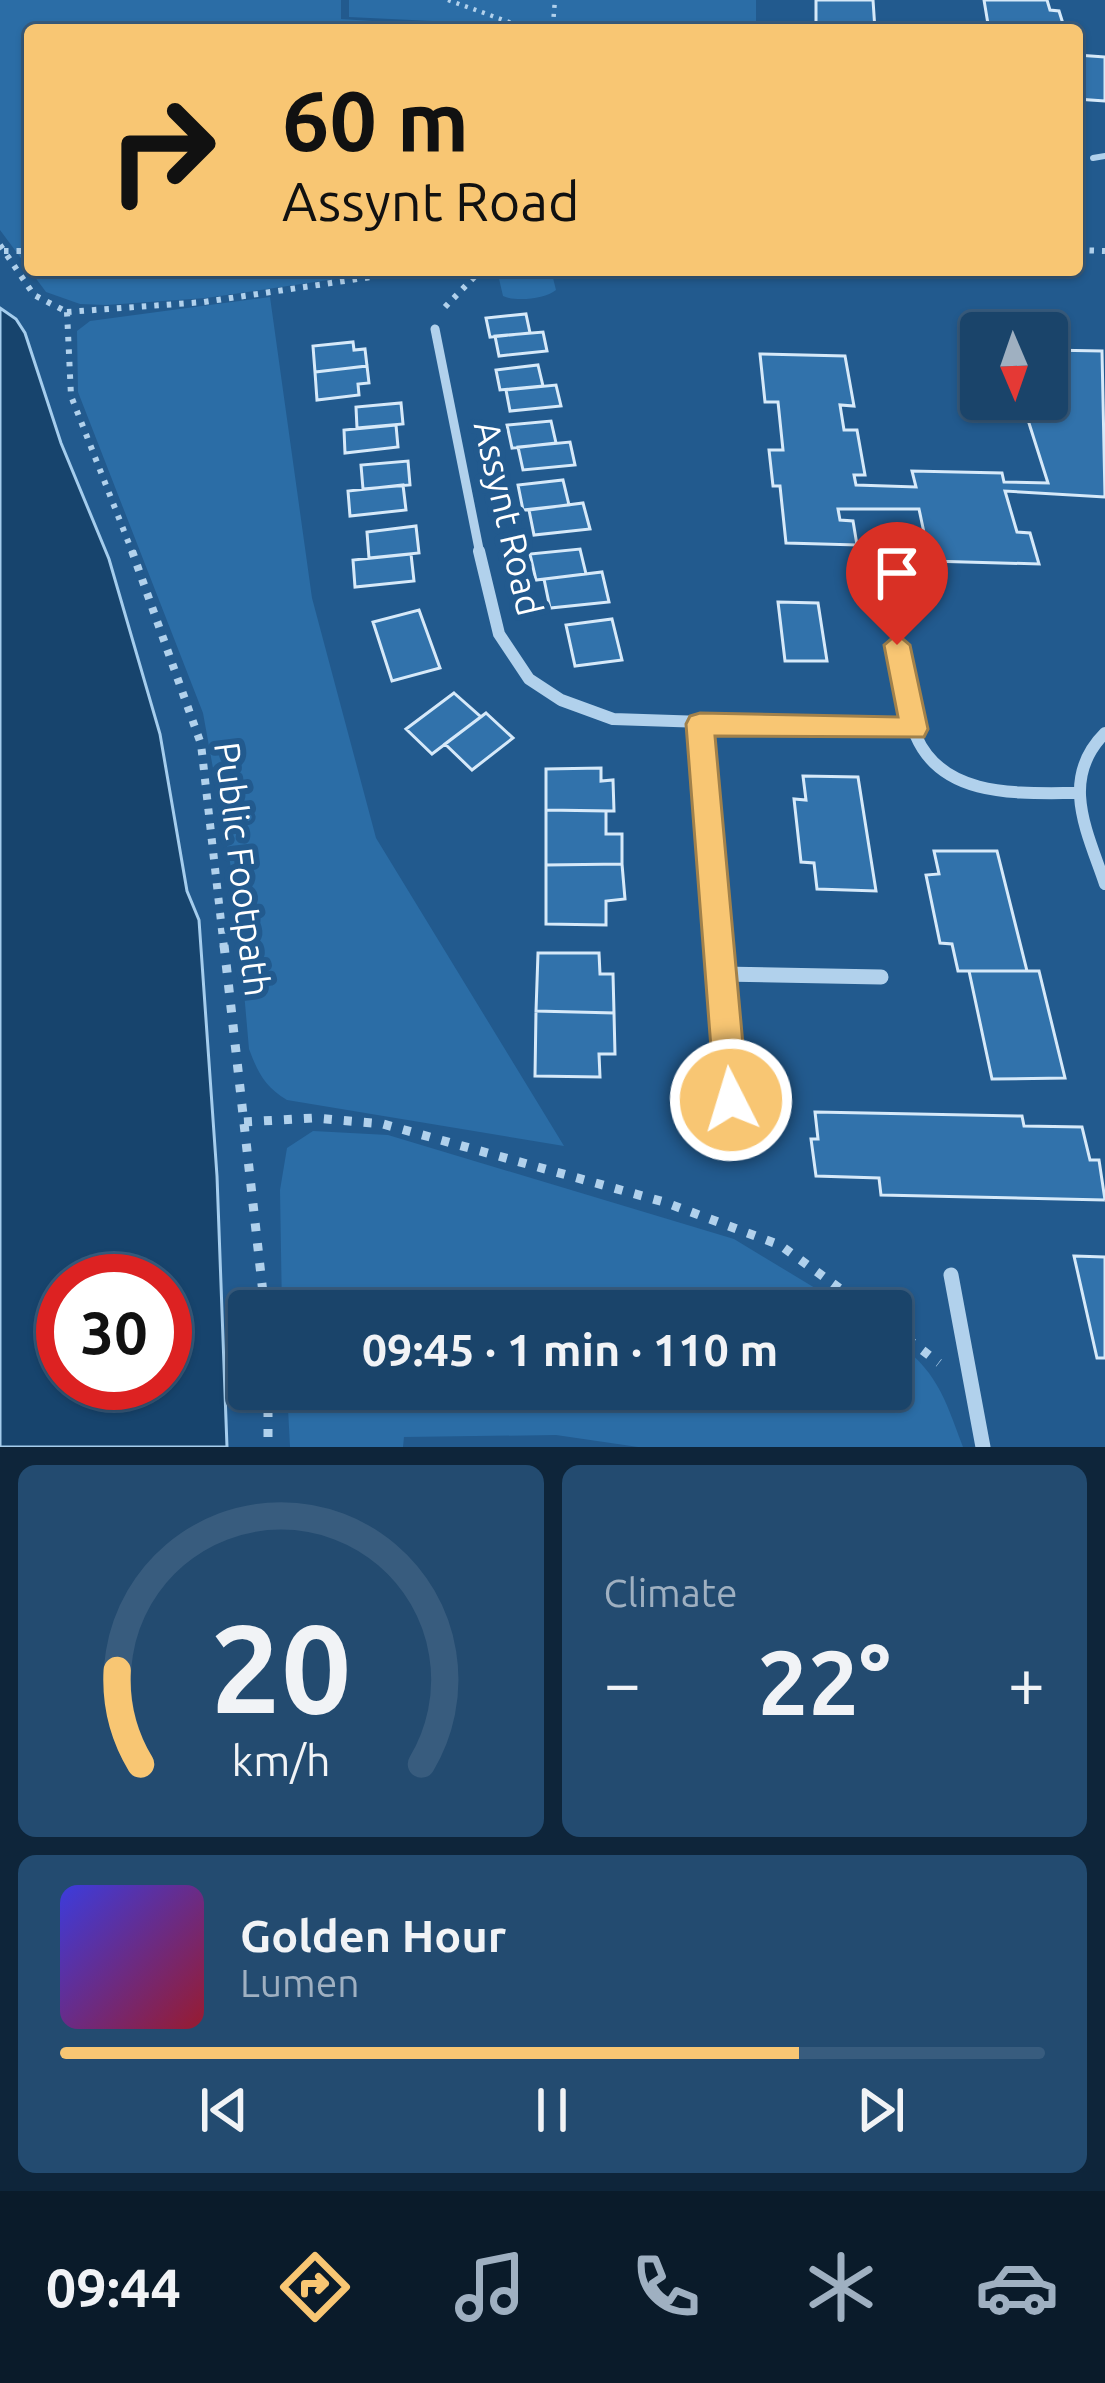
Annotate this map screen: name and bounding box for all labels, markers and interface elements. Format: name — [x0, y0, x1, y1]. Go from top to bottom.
icon: right — [84, 72, 240, 228]
text: 60 m — [282, 73, 469, 167]
text: Assynt Road — [282, 171, 580, 231]
north arrow — [960, 312, 1068, 420]
map controls — [960, 312, 1068, 420]
street label: Assynt Road — [467, 417, 551, 619]
pin — [846, 522, 948, 645]
icon: arrive — [864, 540, 930, 606]
street label: Public Footpath — [207, 740, 279, 998]
position arrow — [668, 1037, 794, 1163]
speed limit sign: 30 — [36, 1254, 192, 1410]
text: 09:45 · 1 min · 110 m — [362, 1324, 778, 1375]
text: Climate — [604, 1571, 738, 1614]
text: 20 — [210, 1597, 351, 1737]
text: 22° — [758, 1631, 891, 1732]
text: − — [604, 1645, 641, 1719]
text: + — [1008, 1645, 1045, 1719]
text: km/h — [231, 1736, 330, 1784]
text: Golden Hour — [240, 1910, 506, 1961]
text: Lumen — [240, 1961, 360, 2004]
icon: previous — [191, 2077, 257, 2143]
icon: pause — [519, 2077, 585, 2143]
icon: next — [848, 2077, 914, 2143]
icon: directions — [273, 2245, 357, 2329]
icon: music — [448, 2245, 532, 2329]
icon: phone — [624, 2245, 708, 2329]
icon: climate — [799, 2245, 883, 2329]
icon: car — [975, 2245, 1059, 2329]
text: 09:44 — [46, 2257, 181, 2317]

